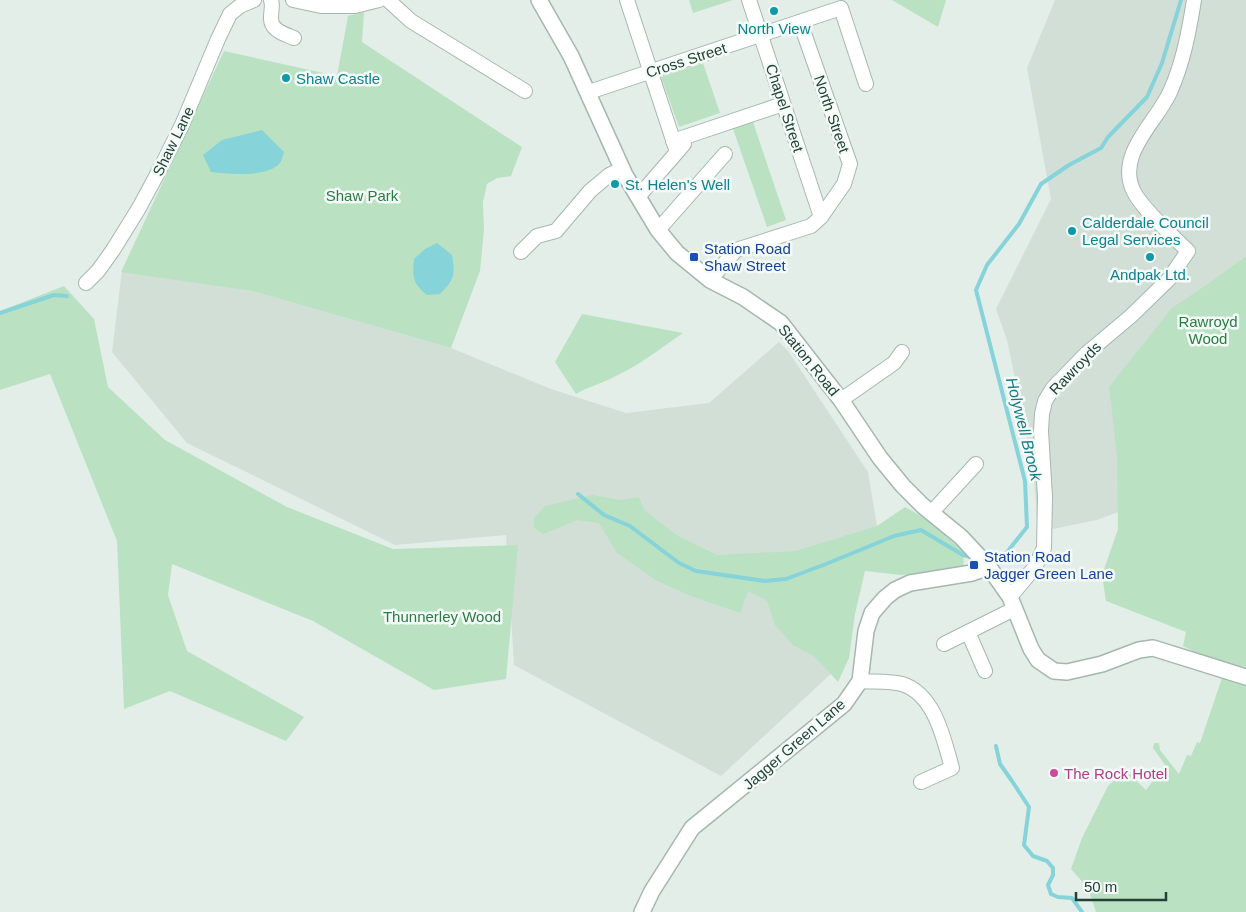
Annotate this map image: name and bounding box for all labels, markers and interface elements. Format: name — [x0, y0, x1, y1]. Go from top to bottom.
marker: North View — [768, 5, 780, 17]
place label: North View — [737, 20, 811, 37]
street label: Cross Street — [644, 39, 729, 81]
street label: Chapel Street — [763, 62, 808, 155]
place label: Shaw Castle — [296, 70, 380, 87]
marker: Shaw Castle — [280, 72, 292, 84]
street label: North Street — [811, 73, 853, 156]
street label: Shaw Lane — [149, 104, 197, 178]
place label: St. Helen's Well — [625, 176, 730, 193]
marker: St. Helen's Well — [609, 178, 621, 190]
park label: Shaw Park — [326, 187, 399, 204]
place label: Calderdale Council Legal Services — [1082, 214, 1209, 248]
marker: Calderdale Council Legal Services — [1066, 225, 1078, 237]
place label: Station Road Shaw Street — [704, 240, 791, 274]
marker: Station Road Shaw Street — [688, 251, 700, 263]
marker: Andpak Ltd. — [1144, 251, 1156, 263]
place label: Andpak Ltd. — [1110, 266, 1190, 283]
park label: Rawroyd Wood — [1178, 313, 1238, 347]
street label: Station Road — [775, 321, 843, 399]
street label: Rawroyds — [1046, 338, 1104, 398]
water label: Holywell Brook — [1003, 376, 1045, 483]
place label: Station Road Jagger Green Lane — [984, 548, 1113, 582]
marker: Station Road Jagger Green Lane — [968, 559, 980, 571]
park label: Thunnerley Wood — [383, 608, 501, 625]
street label: Jagger Green Lane — [740, 695, 848, 793]
place label: The Rock Hotel — [1064, 765, 1167, 782]
marker: The Rock Hotel — [1048, 767, 1060, 779]
scale bar — [1076, 870, 1166, 902]
text: 50 m — [1084, 878, 1117, 895]

